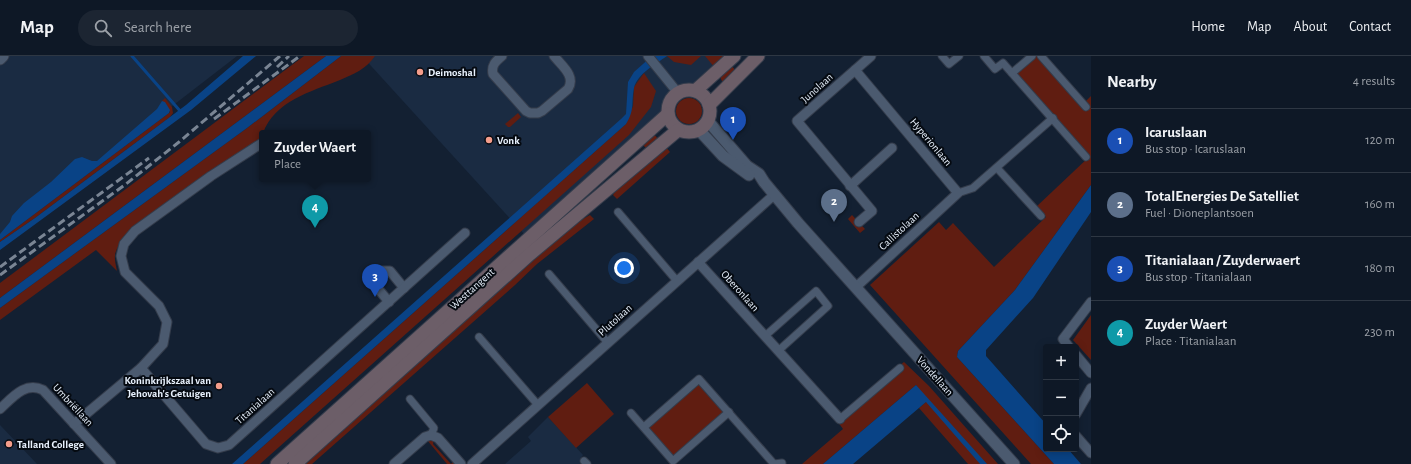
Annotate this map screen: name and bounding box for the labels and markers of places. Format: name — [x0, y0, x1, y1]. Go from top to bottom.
marker: Deimoshal — [415, 67, 425, 77]
place label: Deimoshal — [428, 67, 476, 78]
pin: 1 — [720, 107, 746, 140]
marker: Vonk — [484, 135, 494, 145]
place label: Vonk — [497, 135, 520, 146]
pin: 2 — [821, 189, 847, 222]
pin: 4 — [302, 195, 328, 228]
pin: 3 — [362, 264, 388, 297]
place label: Koninkrijkszaal van Jehovah's Getuigen — [124, 375, 211, 399]
marker: Koninkrijkszaal van Jehovah's Getuigen — [214, 381, 224, 391]
marker: Talland College — [4, 439, 14, 449]
place label: Talland College — [17, 439, 84, 450]

